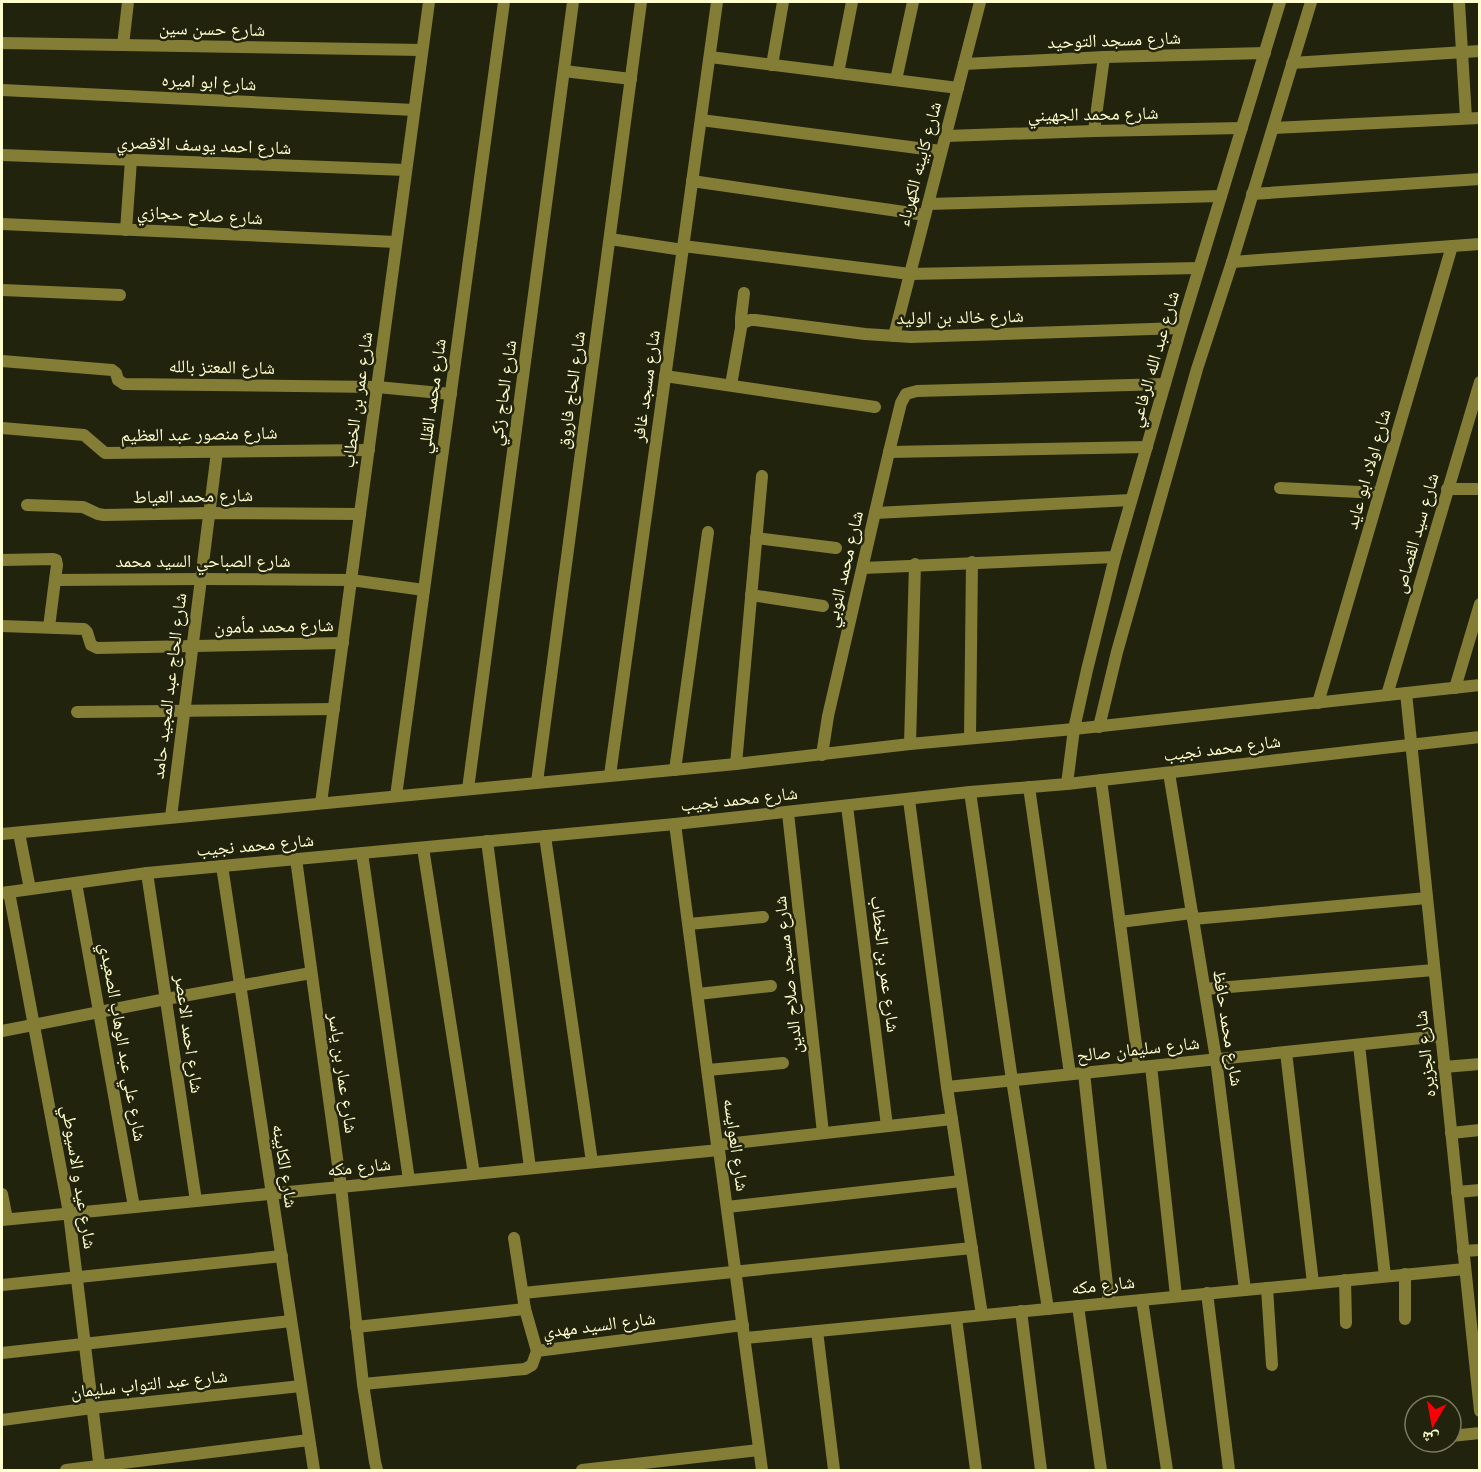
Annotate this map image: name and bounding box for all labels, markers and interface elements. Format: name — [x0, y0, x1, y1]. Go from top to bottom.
street label: شارع حسن سين — [159, 15, 265, 41]
street label: شارع مسجد التوحيد — [1047, 25, 1181, 53]
street label: شارع ابو اميره — [161, 67, 257, 95]
street label: شارع كابينه الكهرباء — [890, 99, 946, 229]
street label: شارع محمد الجهيني — [1027, 100, 1159, 130]
street label: شارع احمد يوسف الاقصري — [116, 129, 292, 163]
street label: شارع صلاح حجازي — [136, 199, 264, 233]
street label: شارع عبد الله الرفاعي — [1122, 288, 1187, 431]
street label: شارع خالد بن الوليد — [896, 303, 1024, 329]
street label: شارع مسجد غافر — [625, 328, 665, 444]
street label: شارع الحاج فاروق — [550, 329, 591, 450]
street label: شارع عمر بن الخطاب — [335, 330, 377, 470]
street label: شارع محمد القللي — [411, 337, 455, 455]
street label: شارع الحاج زكي — [483, 338, 525, 448]
street label: شارع المعتز بالله — [169, 353, 275, 379]
street label: شارع اولاد ابو عايد — [1338, 406, 1396, 532]
street label: شارع منصور عبد العظيم — [120, 420, 278, 447]
street label: شارع سيد القصاص — [1386, 470, 1444, 596]
street label: شارع محمد العياط — [133, 482, 253, 508]
street label: شارع محمد النوبي — [818, 508, 872, 630]
street label: شارع الصباحي السيد محمد — [115, 548, 291, 576]
street label: شارع الحاج عبد المجيد حامد — [145, 592, 192, 780]
street label: شارع محمد مأمون — [214, 612, 334, 638]
street label: شارع محمد نجيب — [1162, 728, 1282, 766]
street label: شارع محمد نجيب — [679, 780, 799, 816]
street label: شارع محمد نجيب — [195, 827, 315, 861]
street label: شارع عمر بن الخطاب — [866, 894, 906, 1034]
street label: شارع مسجد صلاح الدين — [767, 895, 808, 1055]
street label: شارع علي عبد الوهاب الصعيدي — [91, 941, 153, 1144]
street label: شارع محمد حافظ — [1208, 968, 1250, 1088]
street label: شارع احمد الاعصر — [170, 972, 210, 1095]
street label: شارع عمار بن ياسر — [324, 1010, 364, 1135]
street label: شارع الجزيره — [1408, 1010, 1440, 1099]
street label: شارع سليمان صالح — [1075, 1030, 1201, 1067]
street label: شارع العوايسه — [719, 1097, 755, 1193]
street label: شارع عيد و الاسيوطي — [53, 1103, 103, 1251]
street label: شارع الكابينه — [268, 1122, 304, 1210]
street label: شارع مكه — [326, 1151, 392, 1181]
street label: شارع مكه — [1070, 1269, 1136, 1299]
street label: شارع السيد مهدي — [541, 1305, 657, 1346]
street label: شارع عبد التواب سليمان — [69, 1363, 229, 1403]
north arrow — [1403, 1394, 1463, 1454]
text: ش — [1420, 1426, 1441, 1451]

